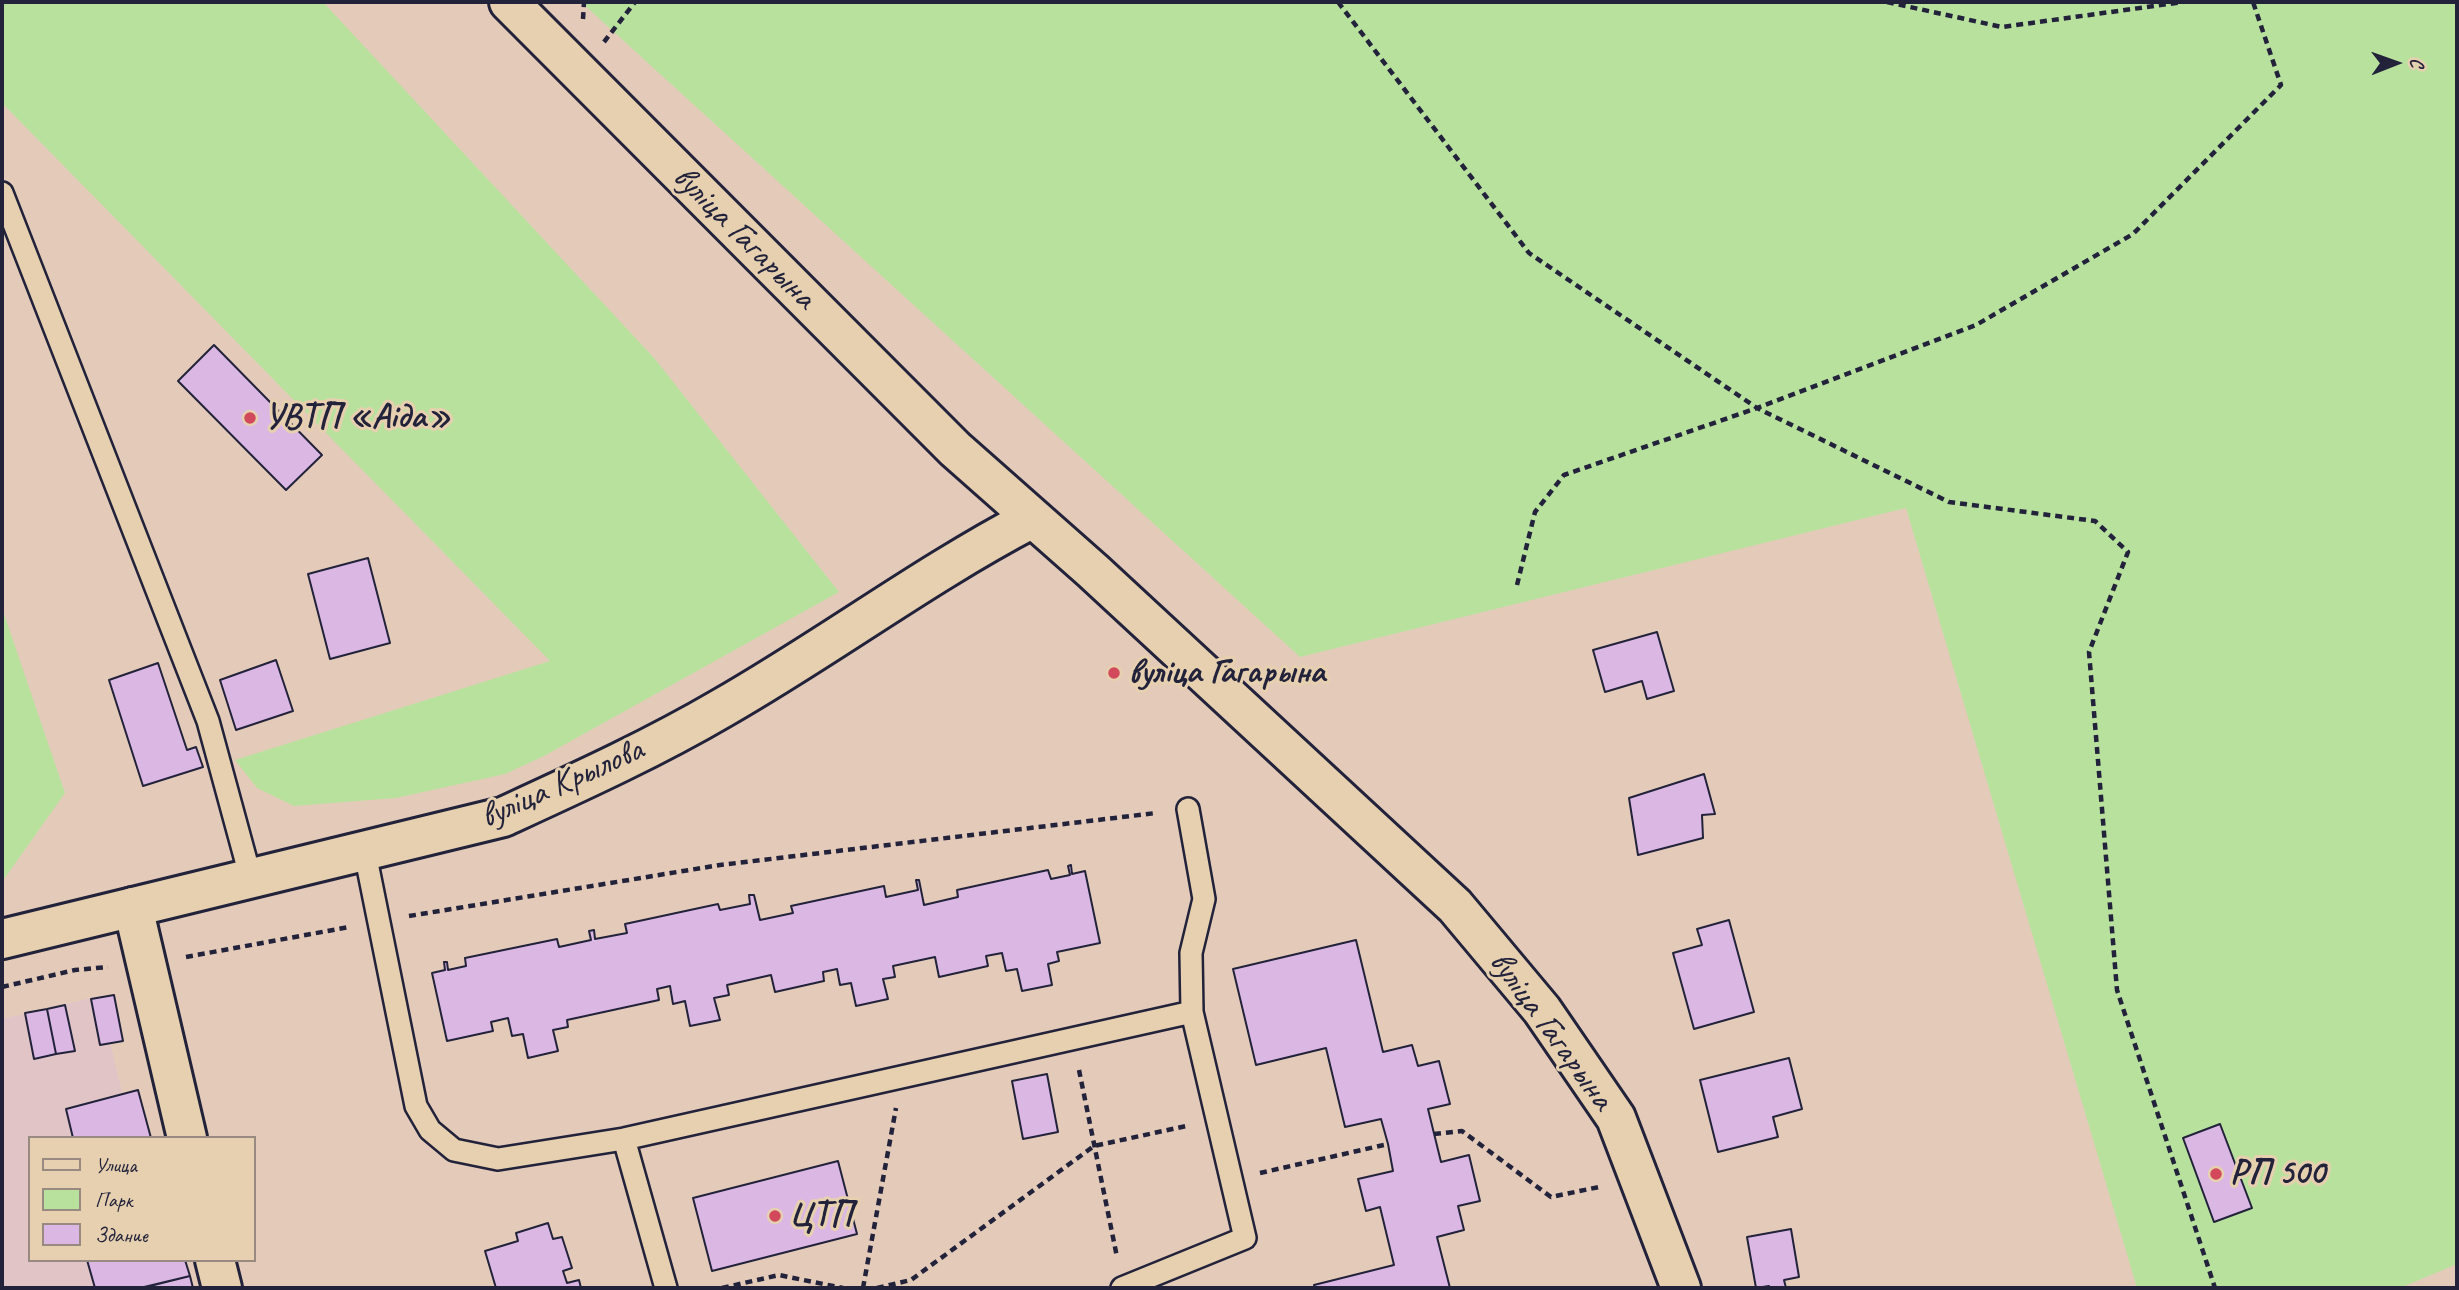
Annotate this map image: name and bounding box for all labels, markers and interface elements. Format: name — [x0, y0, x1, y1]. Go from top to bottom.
north arrow — [2361, 28, 2431, 98]
text: С — [2405, 58, 2429, 68]
street label: вуліца Гагарына — [663, 157, 825, 319]
place label: УВТП «Аіда» — [264, 397, 450, 439]
marker: УВТП «Аіда» — [242, 410, 258, 426]
place label: вуліца Гагарына — [1128, 652, 1325, 694]
marker: вуліца Гагарына — [1106, 665, 1122, 681]
street label: вуліца Крылова — [474, 729, 650, 839]
street label: вуліца Гагарына — [1479, 943, 1623, 1119]
legend — [28, 1136, 256, 1262]
text: Улица — [95, 1152, 137, 1178]
place label: РП 500 — [2230, 1153, 2325, 1195]
marker: РП 500 — [2208, 1166, 2224, 1182]
text: Парк — [95, 1187, 132, 1213]
place label: ЦТП — [789, 1195, 853, 1237]
marker: ЦТП — [767, 1208, 783, 1224]
text: Здание — [95, 1222, 148, 1248]

